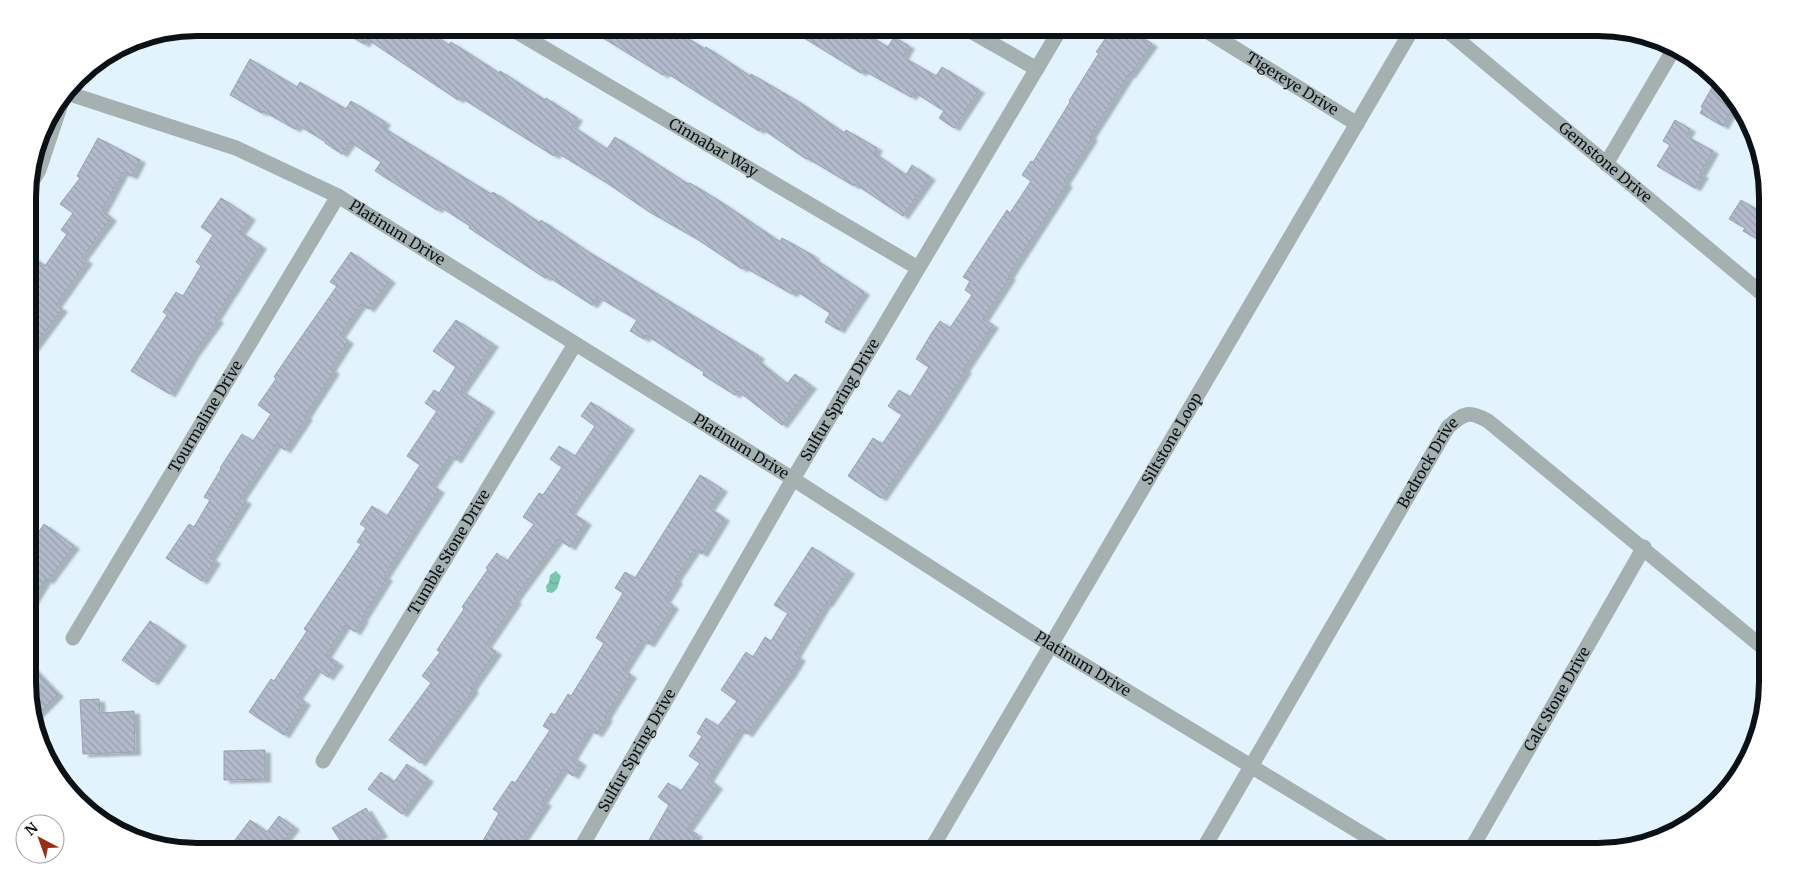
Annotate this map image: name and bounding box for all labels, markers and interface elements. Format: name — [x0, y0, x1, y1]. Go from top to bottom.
street label: Tigereye Drive — [1243, 48, 1342, 119]
street label: Cinnabar Way — [665, 114, 762, 181]
street label: Gemstone Drive — [1555, 118, 1656, 207]
street label: Platinum Drive — [346, 195, 449, 269]
street label: Sulfur Spring Drive — [796, 335, 883, 464]
street label: Tourmaline Drive — [164, 357, 246, 476]
street label: Siltstone Loop — [1137, 389, 1206, 488]
street label: Platinum Drive — [690, 409, 793, 483]
street label: Bedrock Drive — [1393, 413, 1462, 511]
street label: Tumble Stone Drive — [404, 486, 494, 618]
street label: Platinum Drive — [1031, 627, 1135, 700]
street label: Calc Stone Drive — [1519, 643, 1594, 754]
street label: Sulfur Spring Drive — [594, 685, 679, 815]
north arrow — [15, 814, 65, 864]
text: N — [21, 819, 42, 840]

